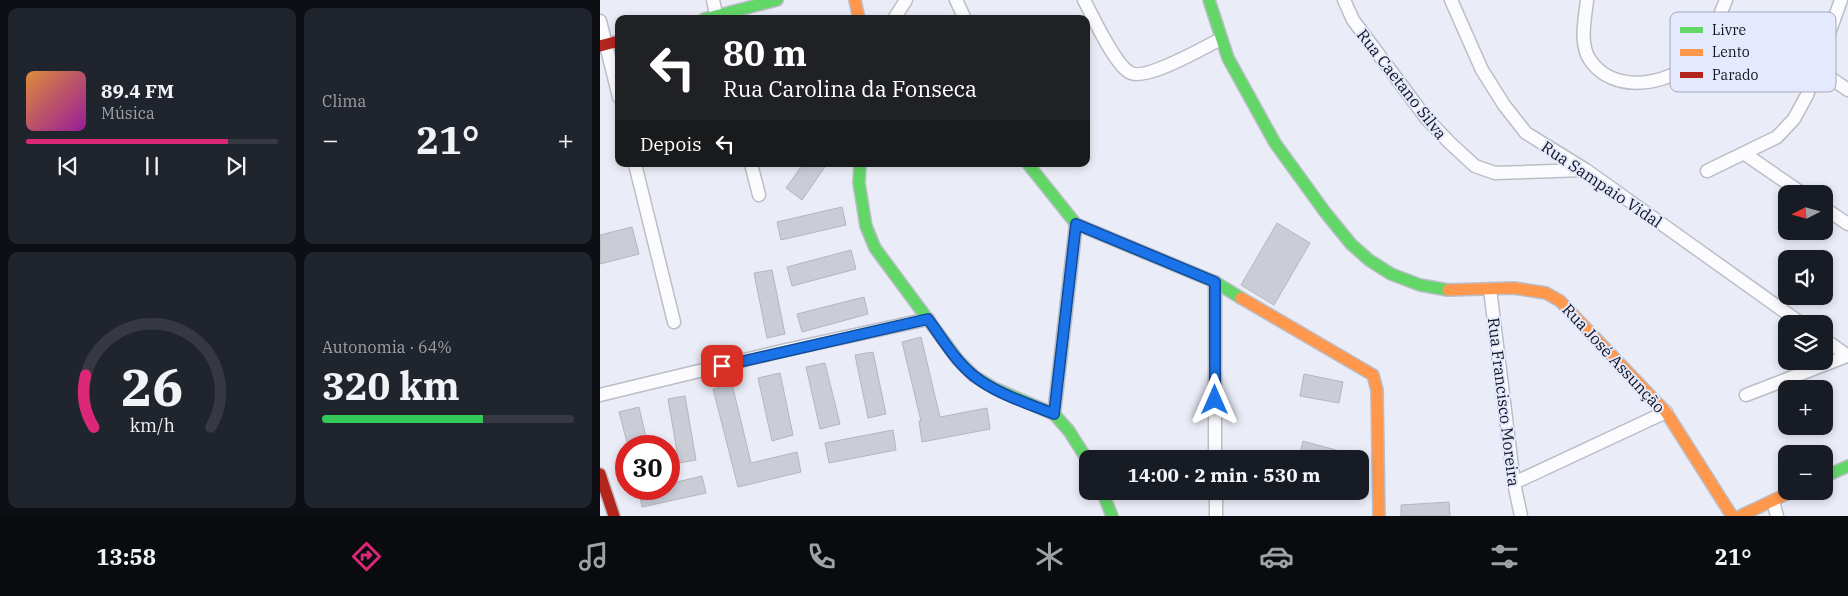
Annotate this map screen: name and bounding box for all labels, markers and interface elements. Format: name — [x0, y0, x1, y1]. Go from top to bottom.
legend — [1670, 12, 1836, 92]
text: Livre — [1712, 21, 1746, 39]
street label: Rua Caetano Silva — [1353, 25, 1451, 143]
text: 80 m — [723, 30, 807, 76]
icon: left — [640, 35, 705, 100]
text: Lento — [1712, 43, 1750, 61]
text: Parado — [1712, 66, 1759, 84]
text: Rua Carolina da Fonseca — [723, 74, 977, 103]
text: 89.4 FM — [101, 79, 174, 103]
text: Clima — [322, 91, 366, 111]
text: Música — [101, 103, 155, 123]
text: 21° — [416, 115, 480, 164]
text: − — [322, 121, 339, 158]
text: + — [557, 121, 574, 158]
icon: left — [711, 130, 739, 158]
text: Depois — [640, 132, 701, 156]
street label: Rua Sampaio Vidal — [1538, 136, 1666, 232]
icon: previous — [54, 152, 82, 180]
icon: pause — [138, 152, 166, 180]
icon: next — [222, 152, 250, 180]
north arrow — [1778, 185, 1832, 240]
map controls — [1778, 185, 1833, 500]
button: sound — [1778, 250, 1833, 305]
street label: Rua José Assunção — [1558, 299, 1670, 417]
button: layers — [1778, 315, 1833, 370]
street label: Rua Francisco Moreira — [1484, 316, 1524, 488]
text: Autonomia · 64% — [322, 337, 452, 357]
pin — [701, 345, 743, 387]
icon: arrive — [708, 352, 736, 380]
text: 26 — [121, 353, 183, 420]
text: 320 km — [322, 361, 460, 410]
position arrow — [1188, 373, 1240, 425]
button: + — [1778, 380, 1833, 435]
text: km/h — [129, 414, 175, 437]
speed limit sign: 30 — [615, 435, 680, 500]
button: − — [1778, 445, 1833, 500]
text: 14:00 · 2 min · 530 m — [1128, 463, 1320, 487]
icon: directions — [349, 539, 384, 574]
icon: music — [576, 539, 611, 574]
icon: phone — [804, 539, 839, 574]
icon: climate — [1032, 539, 1067, 574]
icon: car — [1259, 539, 1294, 574]
icon: filters — [1487, 539, 1522, 574]
text: 13:58 — [96, 542, 156, 571]
text: 21° — [1715, 542, 1752, 571]

